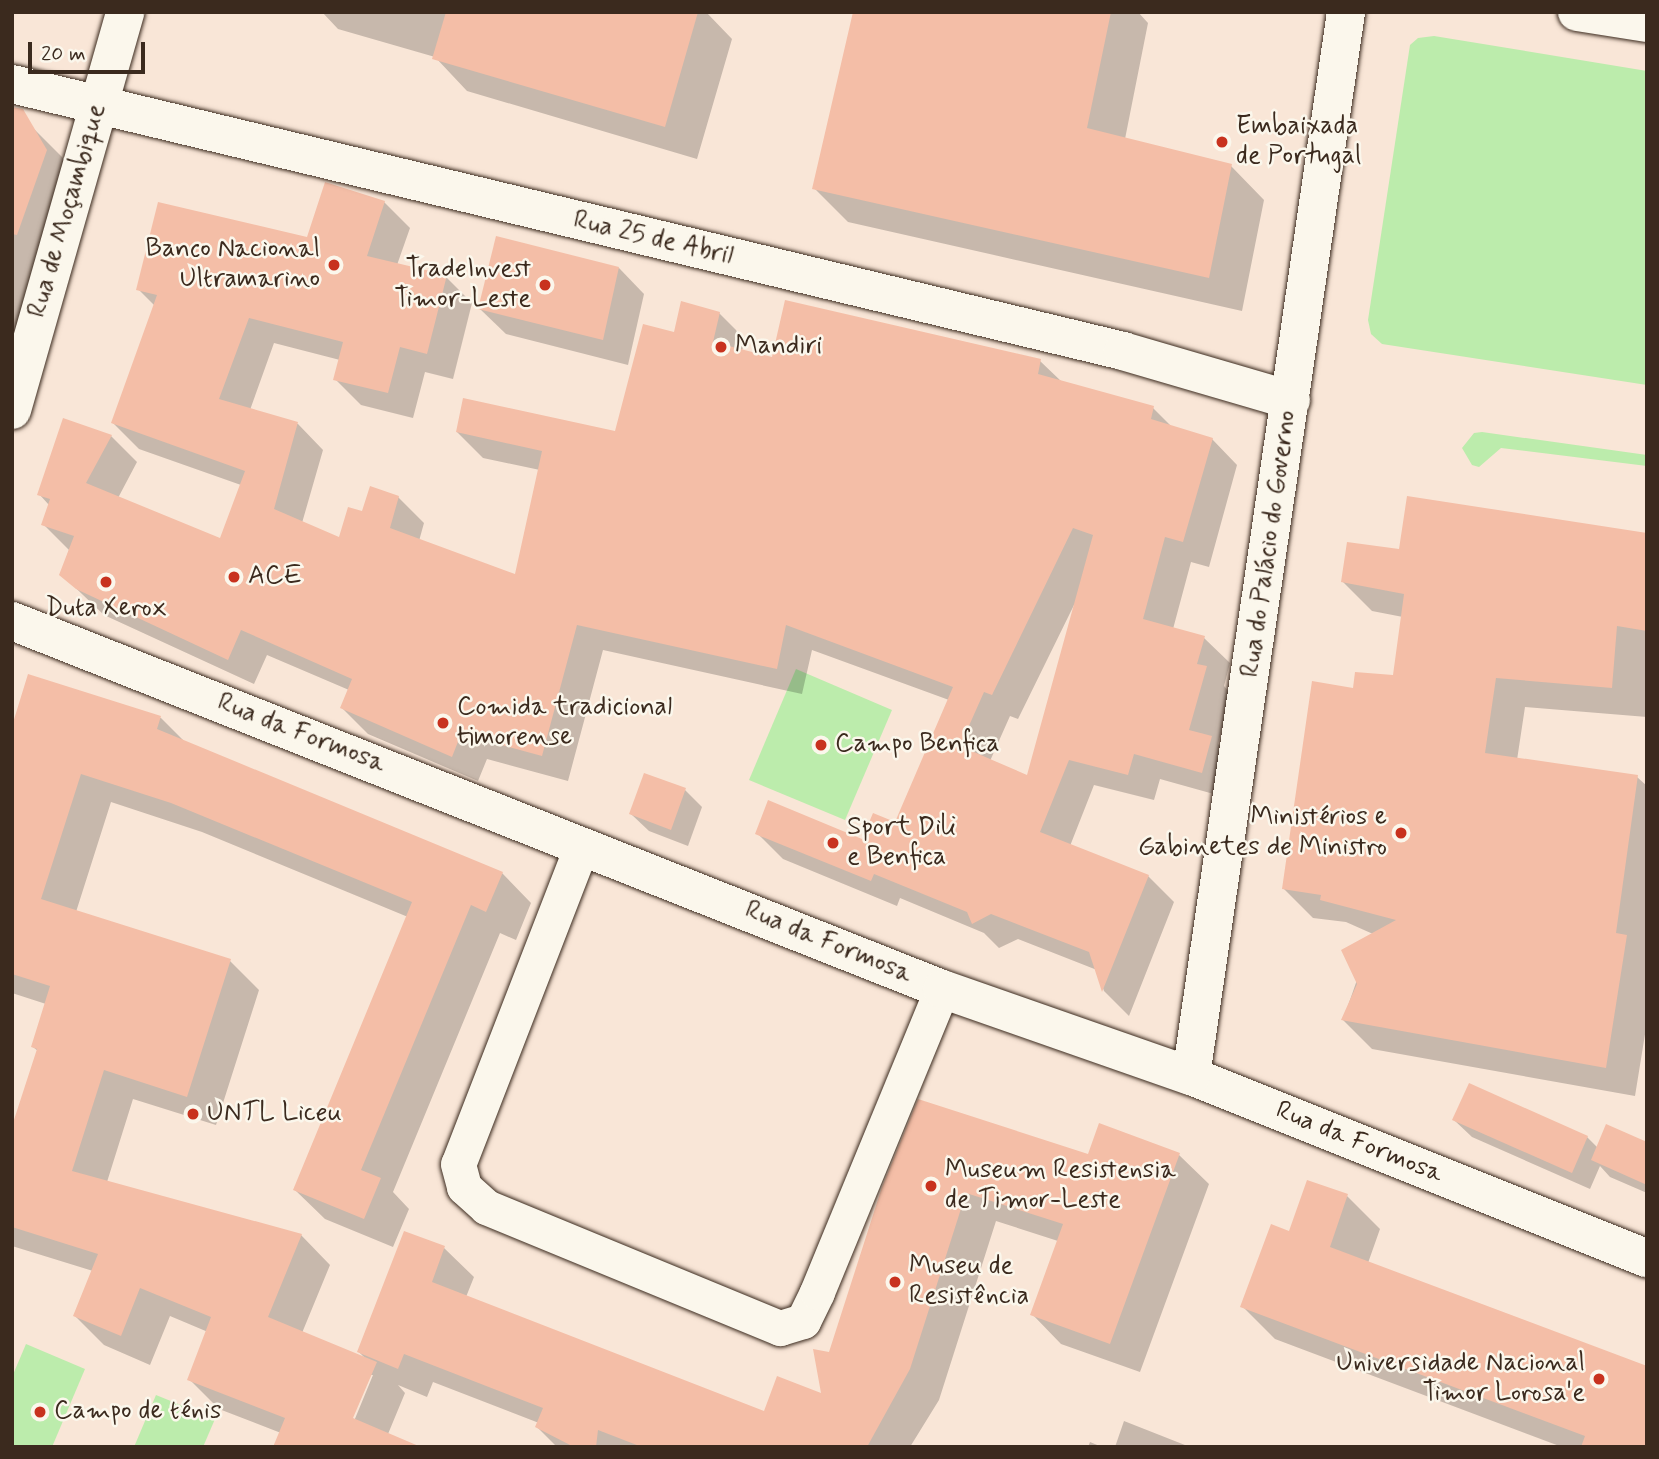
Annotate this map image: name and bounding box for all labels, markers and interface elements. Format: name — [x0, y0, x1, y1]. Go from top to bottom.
scale bar — [32, 28, 149, 72]
text: 20 m — [41, 40, 86, 68]
street label: Rua de Moçambique — [23, 101, 113, 321]
place label: Embaixada de Portugal — [1236, 111, 1358, 172]
marker: Embaixada de Portugal — [1214, 134, 1230, 150]
street label: Rua 25 de Abril — [570, 205, 736, 273]
place label: Banco Nacional Ultramarino — [149, 234, 320, 296]
place label: TradeInvest Timor-Leste — [394, 254, 531, 316]
marker: Banco Nacional Ultramarino — [326, 257, 342, 273]
marker: TradeInvest Timor-Leste — [537, 277, 553, 293]
place label: Mandiri — [735, 331, 822, 363]
marker: Mandiri — [713, 339, 729, 355]
street label: Rua do Palácio do Governo — [1236, 407, 1304, 681]
place label: ACE — [248, 561, 302, 593]
marker: ACE — [226, 569, 242, 585]
marker: Duta Xerox — [98, 574, 114, 590]
place label: Duta Xerox — [45, 593, 167, 625]
street label: Rua da Formosa — [212, 687, 390, 781]
place label: Comida tradicional timorense — [457, 692, 672, 754]
marker: Comida tradicional timorense — [435, 715, 451, 731]
place label: Campo Benfica — [835, 729, 1000, 761]
marker: Campo Benfica — [813, 737, 829, 753]
place label: Ministérios e Gabinetes de Ministro — [1139, 802, 1387, 864]
place label: Sport Dili e Benfica — [847, 812, 957, 874]
marker: Ministérios e Gabinetes de Ministro — [1393, 825, 1409, 841]
marker: Sport Dili e Benfica — [825, 835, 841, 851]
street label: Rua da Formosa — [739, 895, 917, 991]
street label: Rua da Formosa — [1270, 1095, 1448, 1191]
place label: UNTL Liceu — [207, 1098, 342, 1130]
marker: UNTL Liceu — [185, 1106, 201, 1122]
place label: Museum Resistensia de Timor-Leste — [945, 1155, 1176, 1216]
marker: Museum Resistensia de Timor-Leste — [923, 1178, 939, 1194]
place label: Museu de Resistência — [909, 1251, 1029, 1312]
marker: Museu de Resistência — [887, 1274, 903, 1290]
place label: Universidade Nacional Timor Lorosa'e — [1336, 1348, 1585, 1410]
marker: Universidade Nacional Timor Lorosa'e — [1591, 1371, 1607, 1387]
place label: Campo de ténis — [54, 1396, 228, 1428]
marker: Campo de ténis — [32, 1404, 48, 1420]

